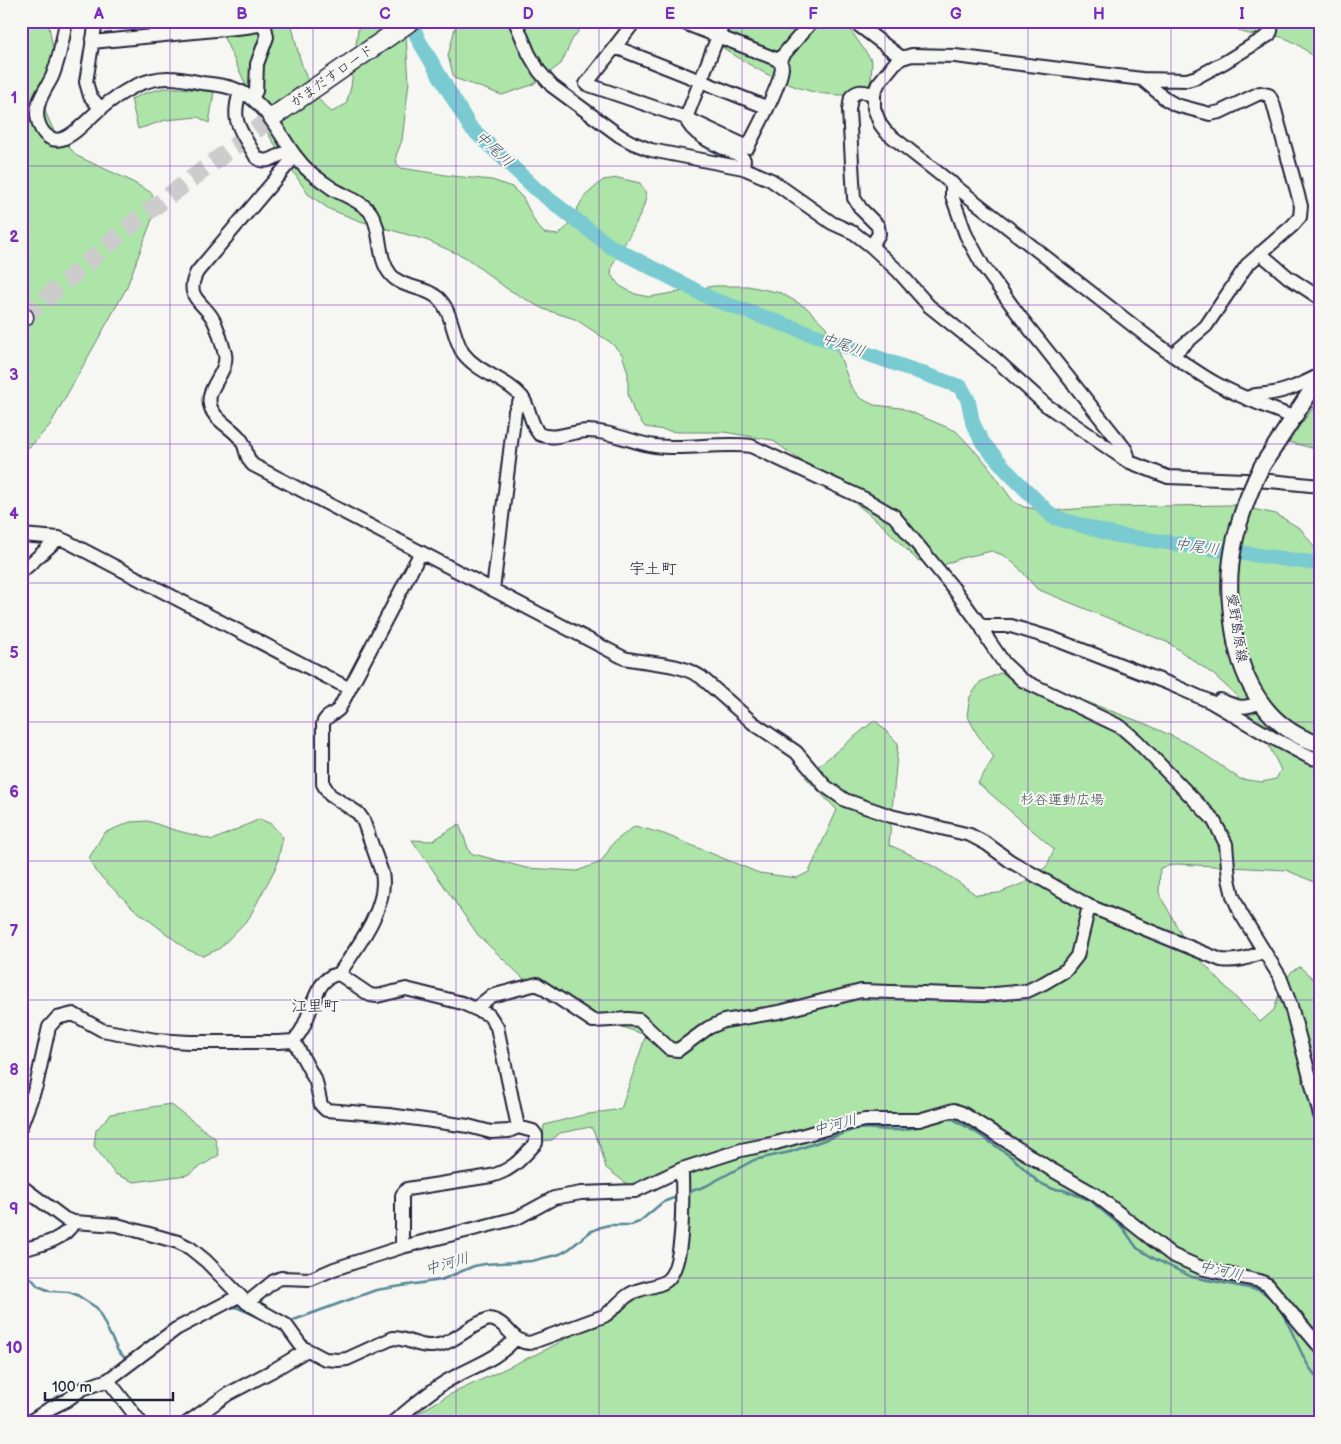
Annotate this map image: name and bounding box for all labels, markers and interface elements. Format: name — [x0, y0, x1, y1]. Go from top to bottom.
text: A — [93, 5, 104, 24]
text: B — [236, 5, 248, 24]
text: C — [379, 5, 391, 24]
text: D — [522, 5, 534, 24]
text: E — [665, 5, 675, 24]
text: F — [808, 5, 818, 24]
text: G — [950, 5, 962, 24]
text: H — [1093, 5, 1105, 24]
text: I — [1239, 5, 1245, 24]
street label: がまだすロード — [287, 41, 377, 111]
text: 1 — [11, 89, 17, 108]
water label: 中尾川 — [471, 127, 517, 171]
text: 2 — [9, 228, 19, 247]
water label: 中尾川 — [819, 329, 867, 361]
text: 3 — [9, 366, 19, 385]
text: 4 — [9, 505, 19, 524]
water label: 中尾川 — [1173, 534, 1221, 560]
district label: 宇土町 — [629, 560, 677, 579]
street label: 愛野島原線 — [1223, 592, 1251, 664]
text: 5 — [9, 644, 19, 663]
text: 6 — [9, 783, 19, 802]
park label: 杉谷運動広場 — [1020, 791, 1104, 808]
text: 7 — [10, 922, 19, 941]
district label: 江里町 — [291, 997, 339, 1016]
text: 8 — [9, 1061, 19, 1080]
water label: 中河川 — [811, 1110, 859, 1140]
text: 9 — [9, 1200, 19, 1219]
water label: 中河川 — [423, 1249, 471, 1279]
water label: 中河川 — [1197, 1257, 1245, 1285]
text: 10 — [6, 1339, 22, 1358]
scale bar — [45, 1369, 172, 1401]
text: 100 m — [52, 1378, 92, 1397]

